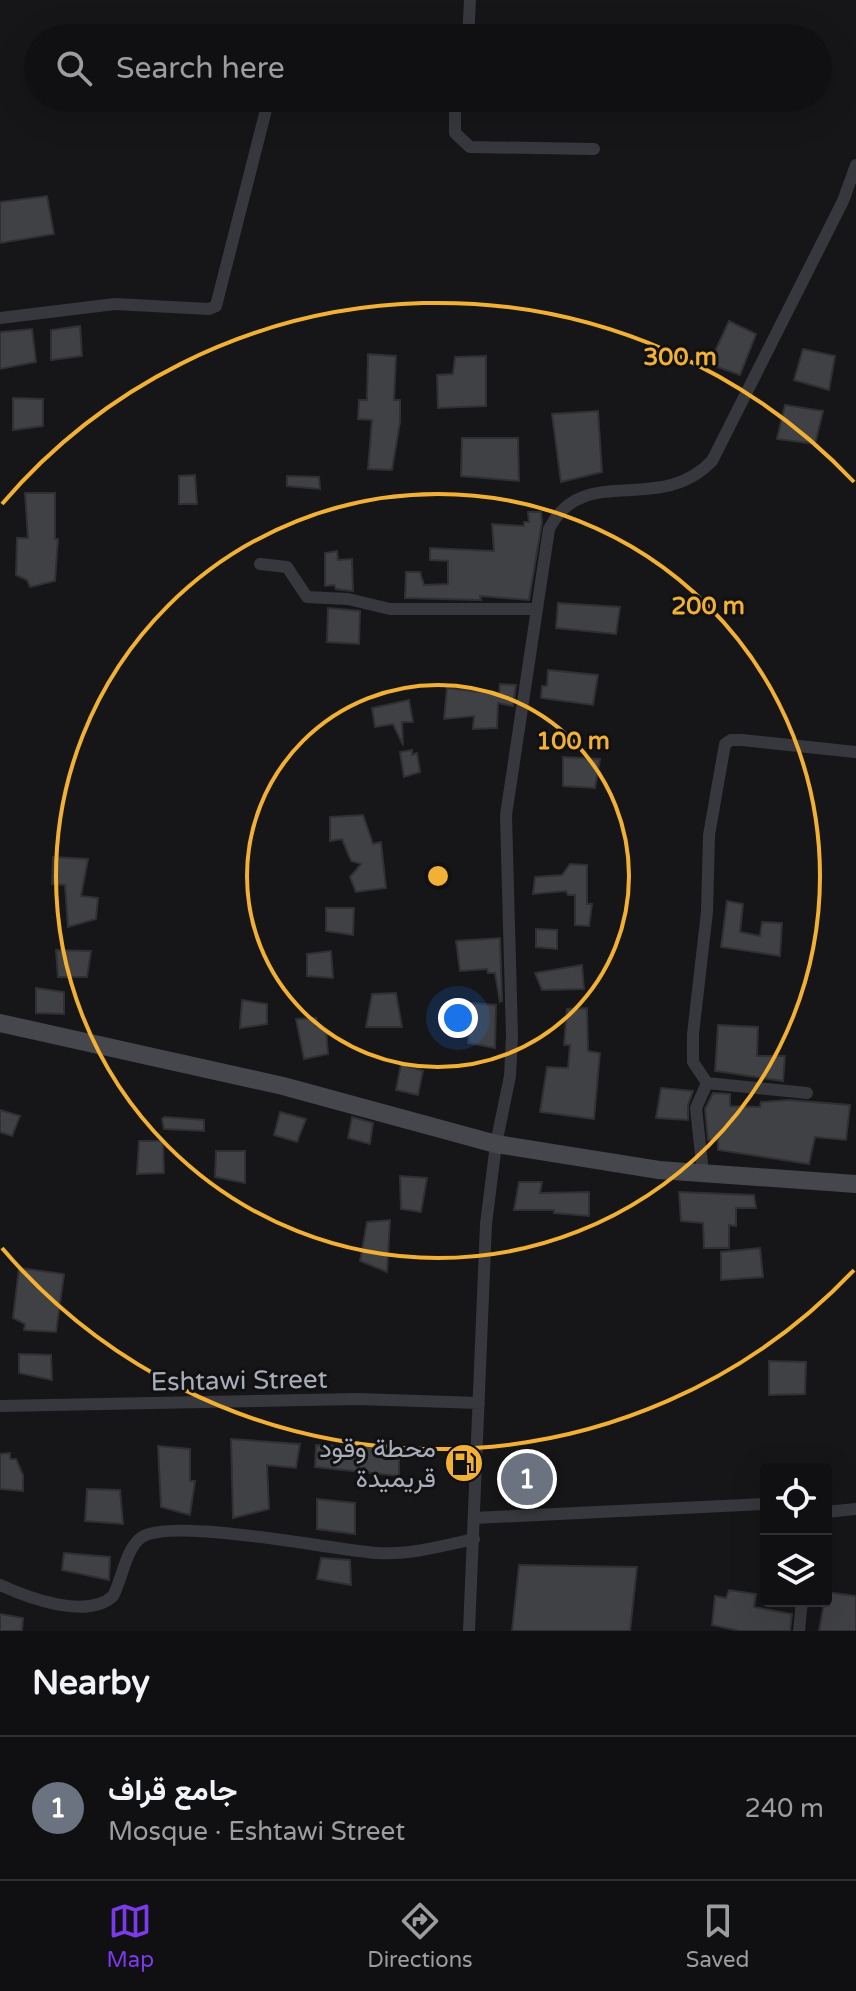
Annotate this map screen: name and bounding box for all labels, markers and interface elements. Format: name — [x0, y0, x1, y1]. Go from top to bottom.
search box — [24, 24, 832, 112]
icon: search — [52, 46, 96, 90]
text: Search here — [116, 50, 285, 87]
text: 300 m — [643, 343, 717, 372]
text: 200 m — [671, 592, 745, 621]
text: 100 m — [536, 727, 610, 756]
centre of rings — [424, 862, 452, 890]
your location — [438, 998, 478, 1038]
street label: Eshtawi Street — [150, 1363, 328, 1398]
place label: محطة وقود قريميدة — [319, 1433, 436, 1494]
fuel station icon: محطة وقود قريميدة — [443, 1442, 485, 1484]
pin: 1 — [501, 1449, 553, 1509]
map controls — [760, 1463, 832, 1607]
button: locate — [760, 1463, 832, 1535]
button: layers — [760, 1535, 832, 1607]
text: Nearby — [32, 1663, 150, 1704]
text: جامع قراف — [108, 1772, 237, 1809]
text: 1 — [50, 1793, 66, 1824]
text: 240 m — [744, 1793, 824, 1824]
text: Mosque · Eshtawi Street — [108, 1816, 405, 1847]
tab: Map — [107, 1899, 154, 1973]
tab: Directions — [367, 1899, 473, 1973]
tab: Saved — [686, 1899, 749, 1973]

